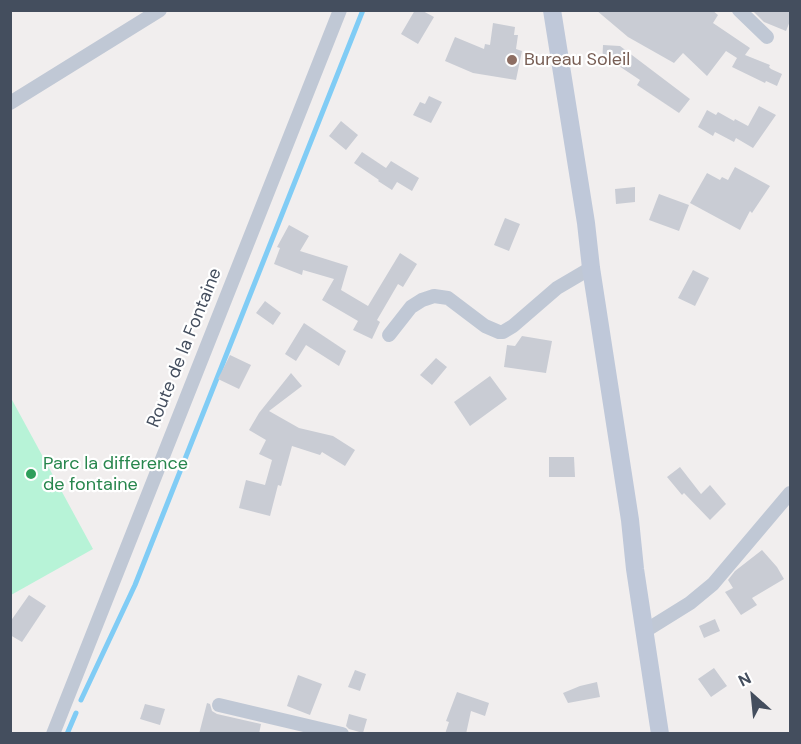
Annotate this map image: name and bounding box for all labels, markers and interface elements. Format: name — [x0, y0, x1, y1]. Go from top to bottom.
place label: Bureau Soleil — [524, 49, 630, 71]
marker: Bureau Soleil — [505, 53, 519, 67]
street label: Route de la Fontaine — [143, 265, 227, 431]
place label: Parc la difference de fontaine — [43, 453, 188, 496]
marker: Parc la difference de fontaine — [24, 467, 38, 481]
north arrow — [723, 666, 783, 726]
text: N — [735, 668, 755, 692]

